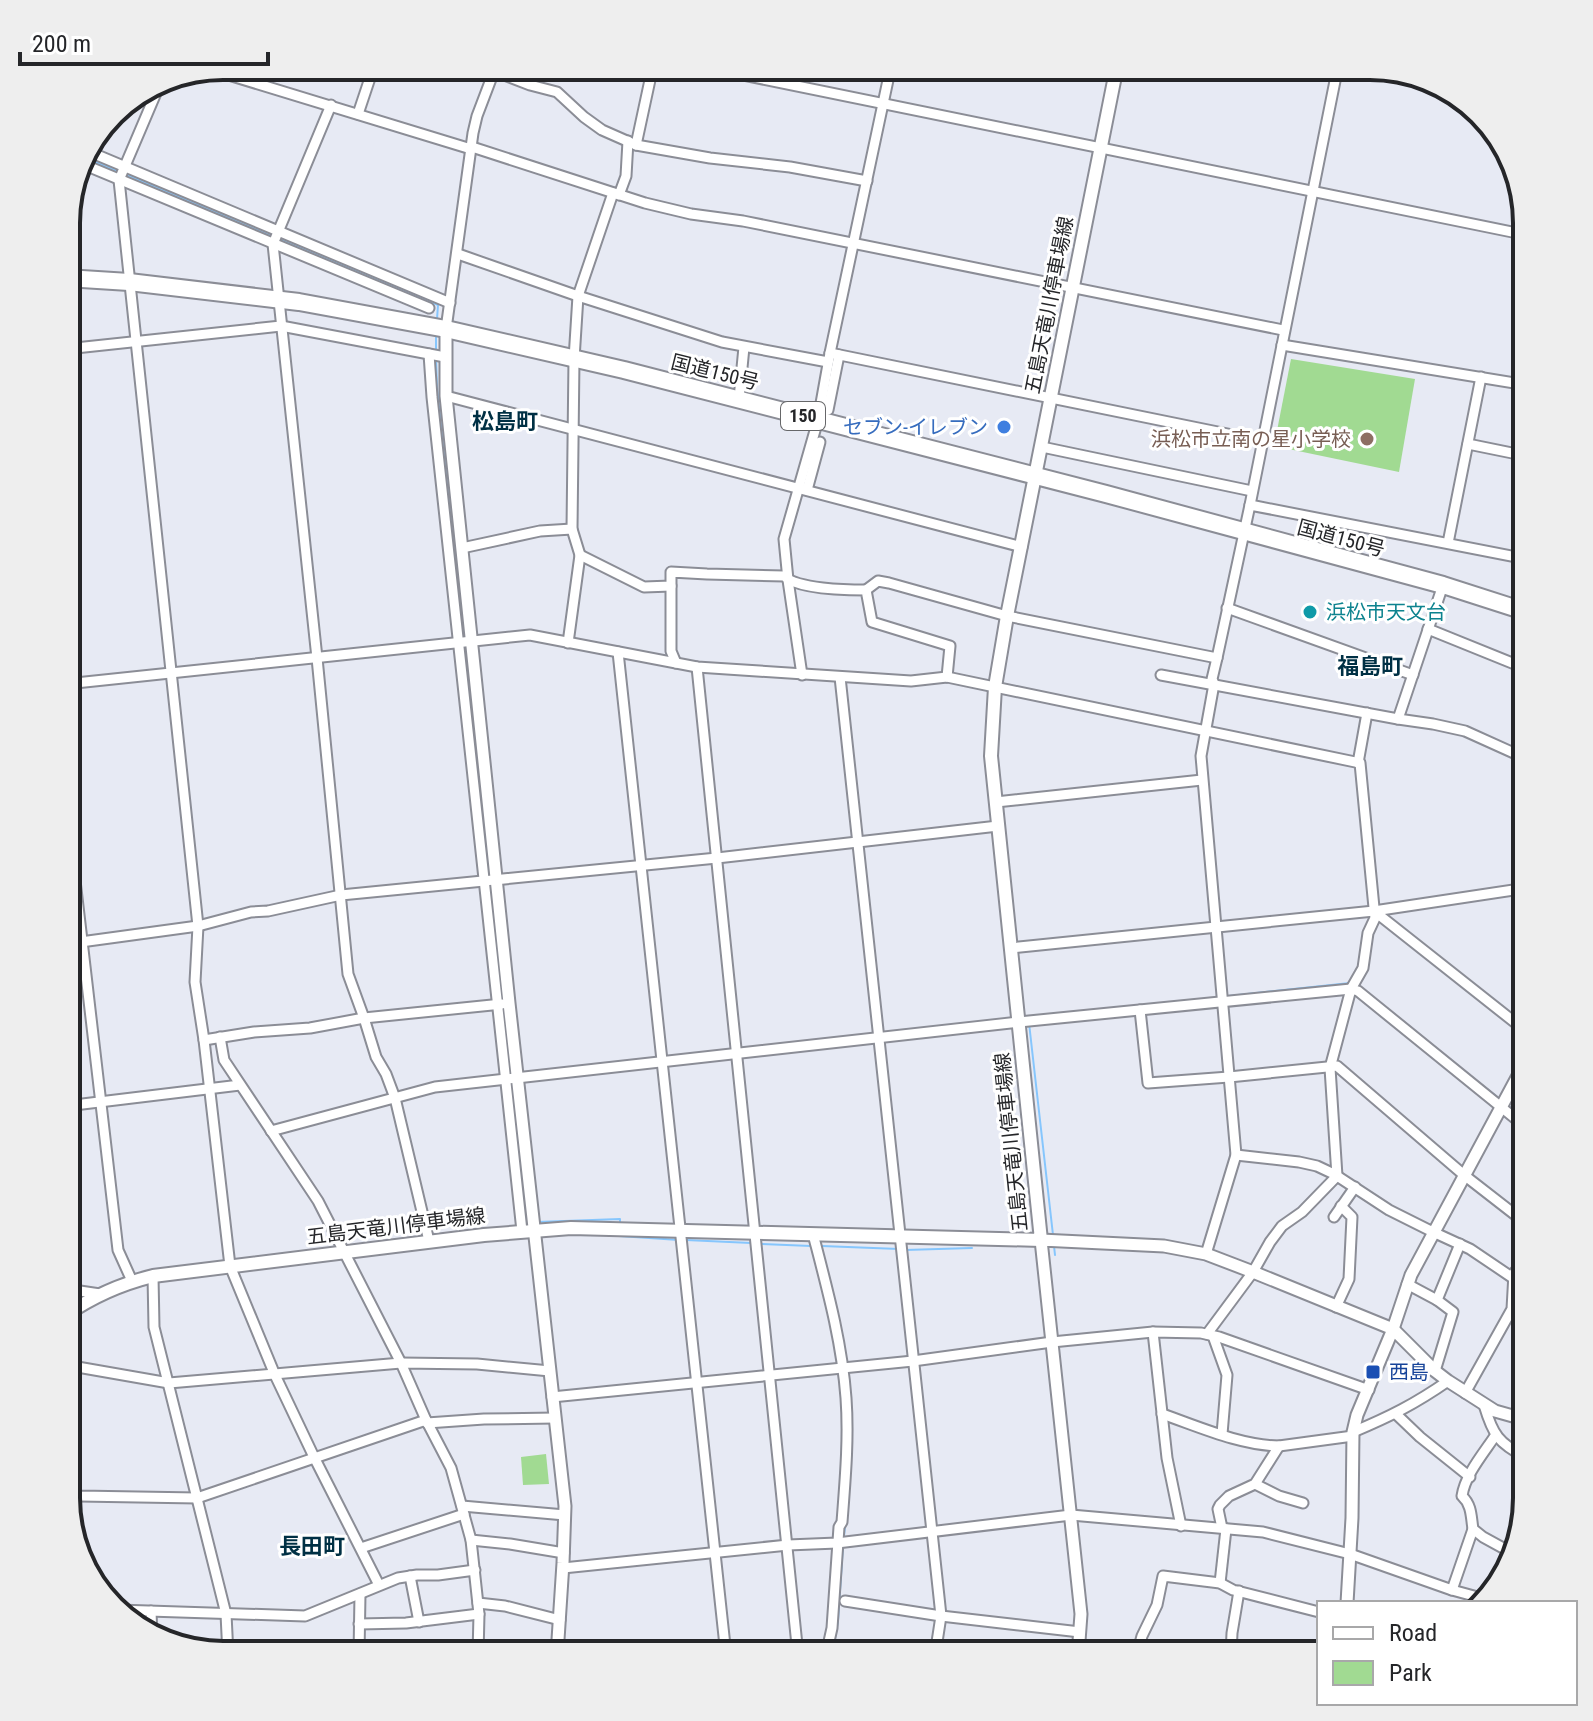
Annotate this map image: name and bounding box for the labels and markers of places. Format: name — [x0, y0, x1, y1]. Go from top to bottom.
place label: セブン-イレブン — [843, 415, 988, 439]
marker: セブン-イレブン — [995, 418, 1013, 436]
place label: 浜松市立南の星小学校 — [1151, 427, 1351, 451]
marker: 浜松市立南の星小学校 — [1358, 430, 1376, 448]
place label: 浜松市天文台 — [1326, 600, 1446, 624]
marker: 浜松市天文台 — [1301, 603, 1319, 621]
place label: 西島 — [1389, 1360, 1429, 1384]
marker: 西島 — [1364, 1363, 1382, 1381]

